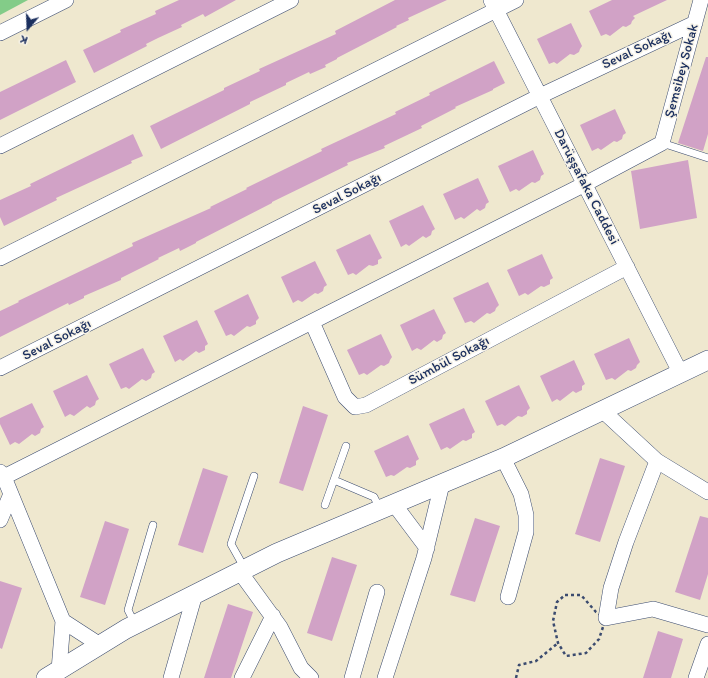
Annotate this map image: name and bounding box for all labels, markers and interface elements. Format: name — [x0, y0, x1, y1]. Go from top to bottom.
north arrow — [8, 8, 48, 48]
street label: Şemsibey Sokak — [661, 22, 703, 120]
street label: Seval Sokağı — [599, 27, 675, 73]
text: K — [18, 33, 29, 47]
street label: Darüşşafaka Caddesi — [550, 126, 622, 248]
street label: Seval Sokağı — [310, 170, 384, 218]
street label: Seval Sokağı — [20, 316, 94, 364]
street label: Sümbül Sokağı — [406, 333, 492, 389]

